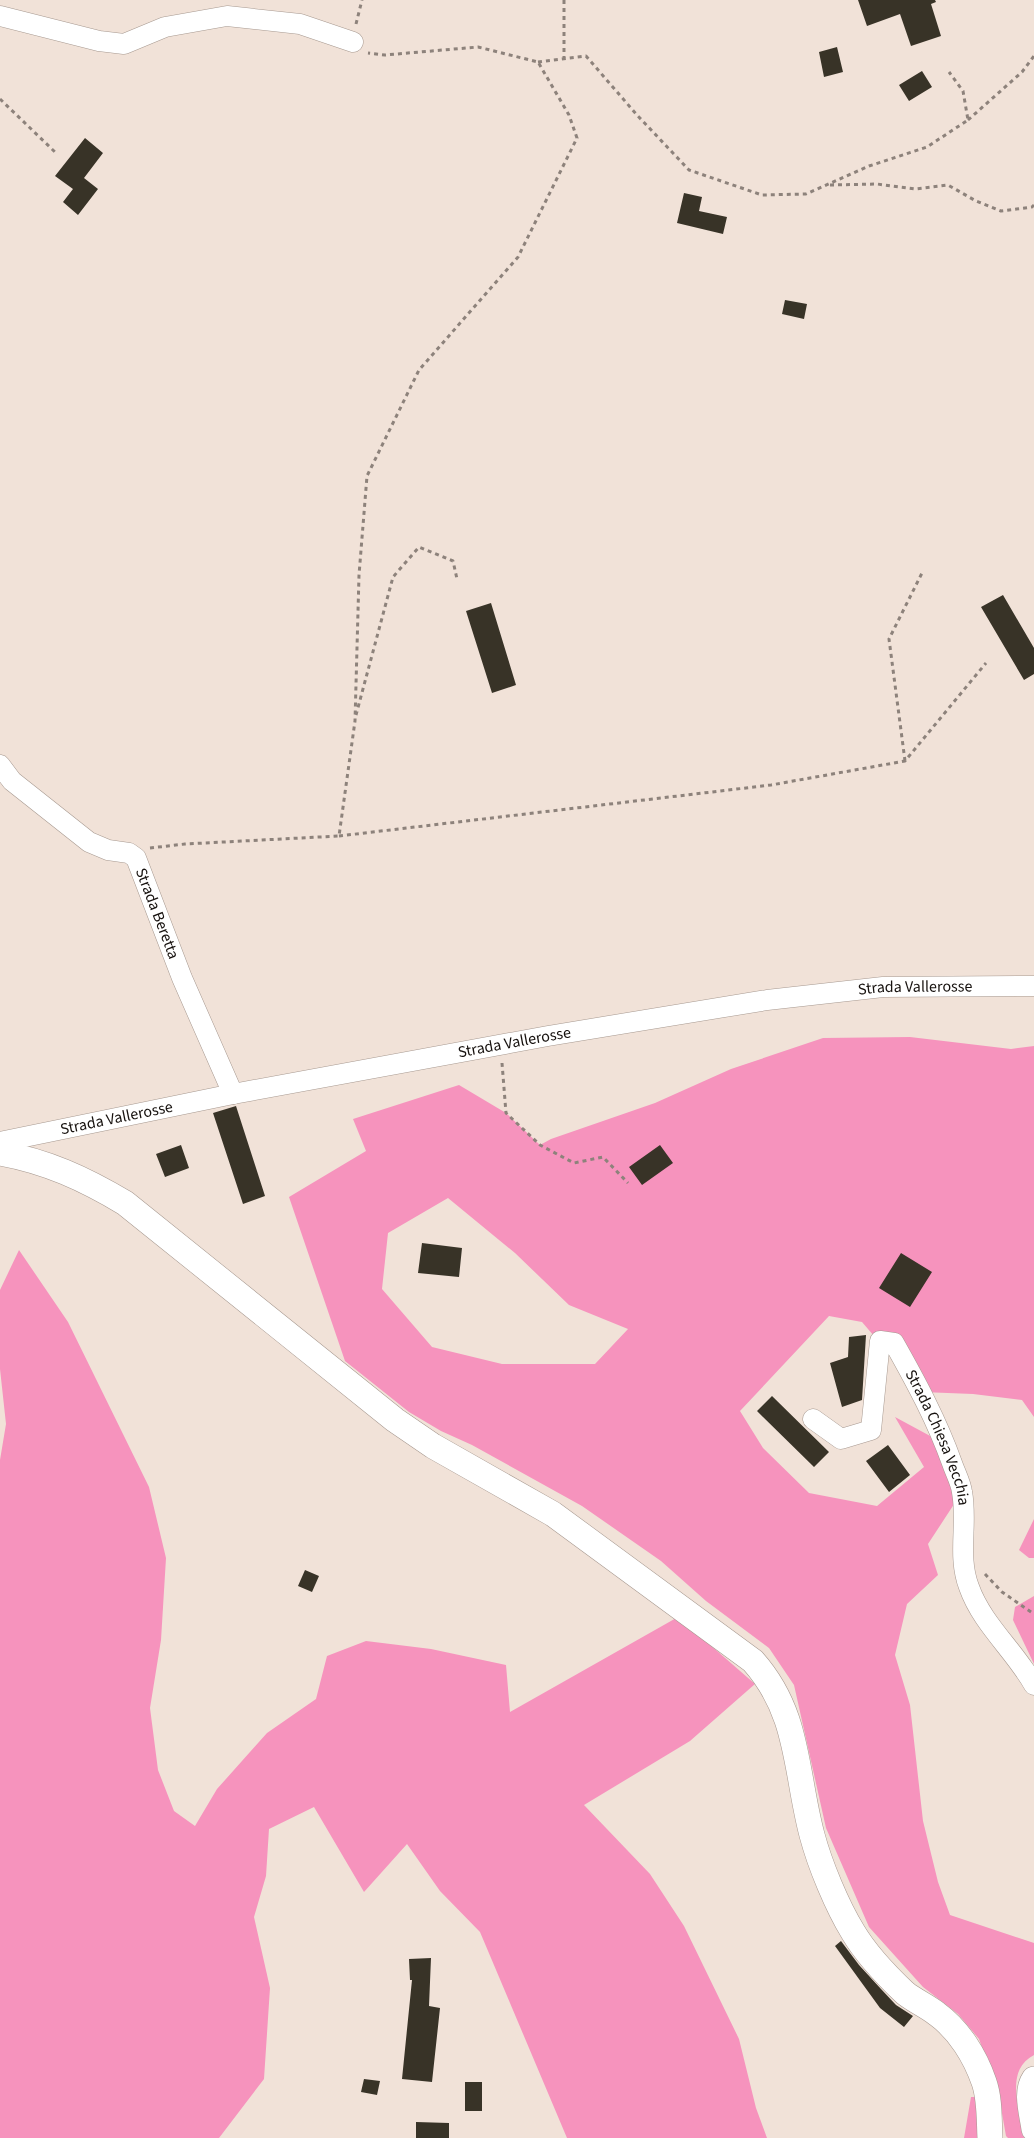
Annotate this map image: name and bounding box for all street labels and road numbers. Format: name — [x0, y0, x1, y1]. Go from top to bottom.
street label: Strada Beretta — [130, 865, 185, 962]
street label: Strada Vallerosse — [857, 975, 973, 1001]
street label: Strada Vallerosse — [456, 1021, 573, 1063]
street label: Strada Vallerosse — [58, 1096, 175, 1140]
street label: Strada Chiesa Vecchia — [900, 1366, 975, 1506]

